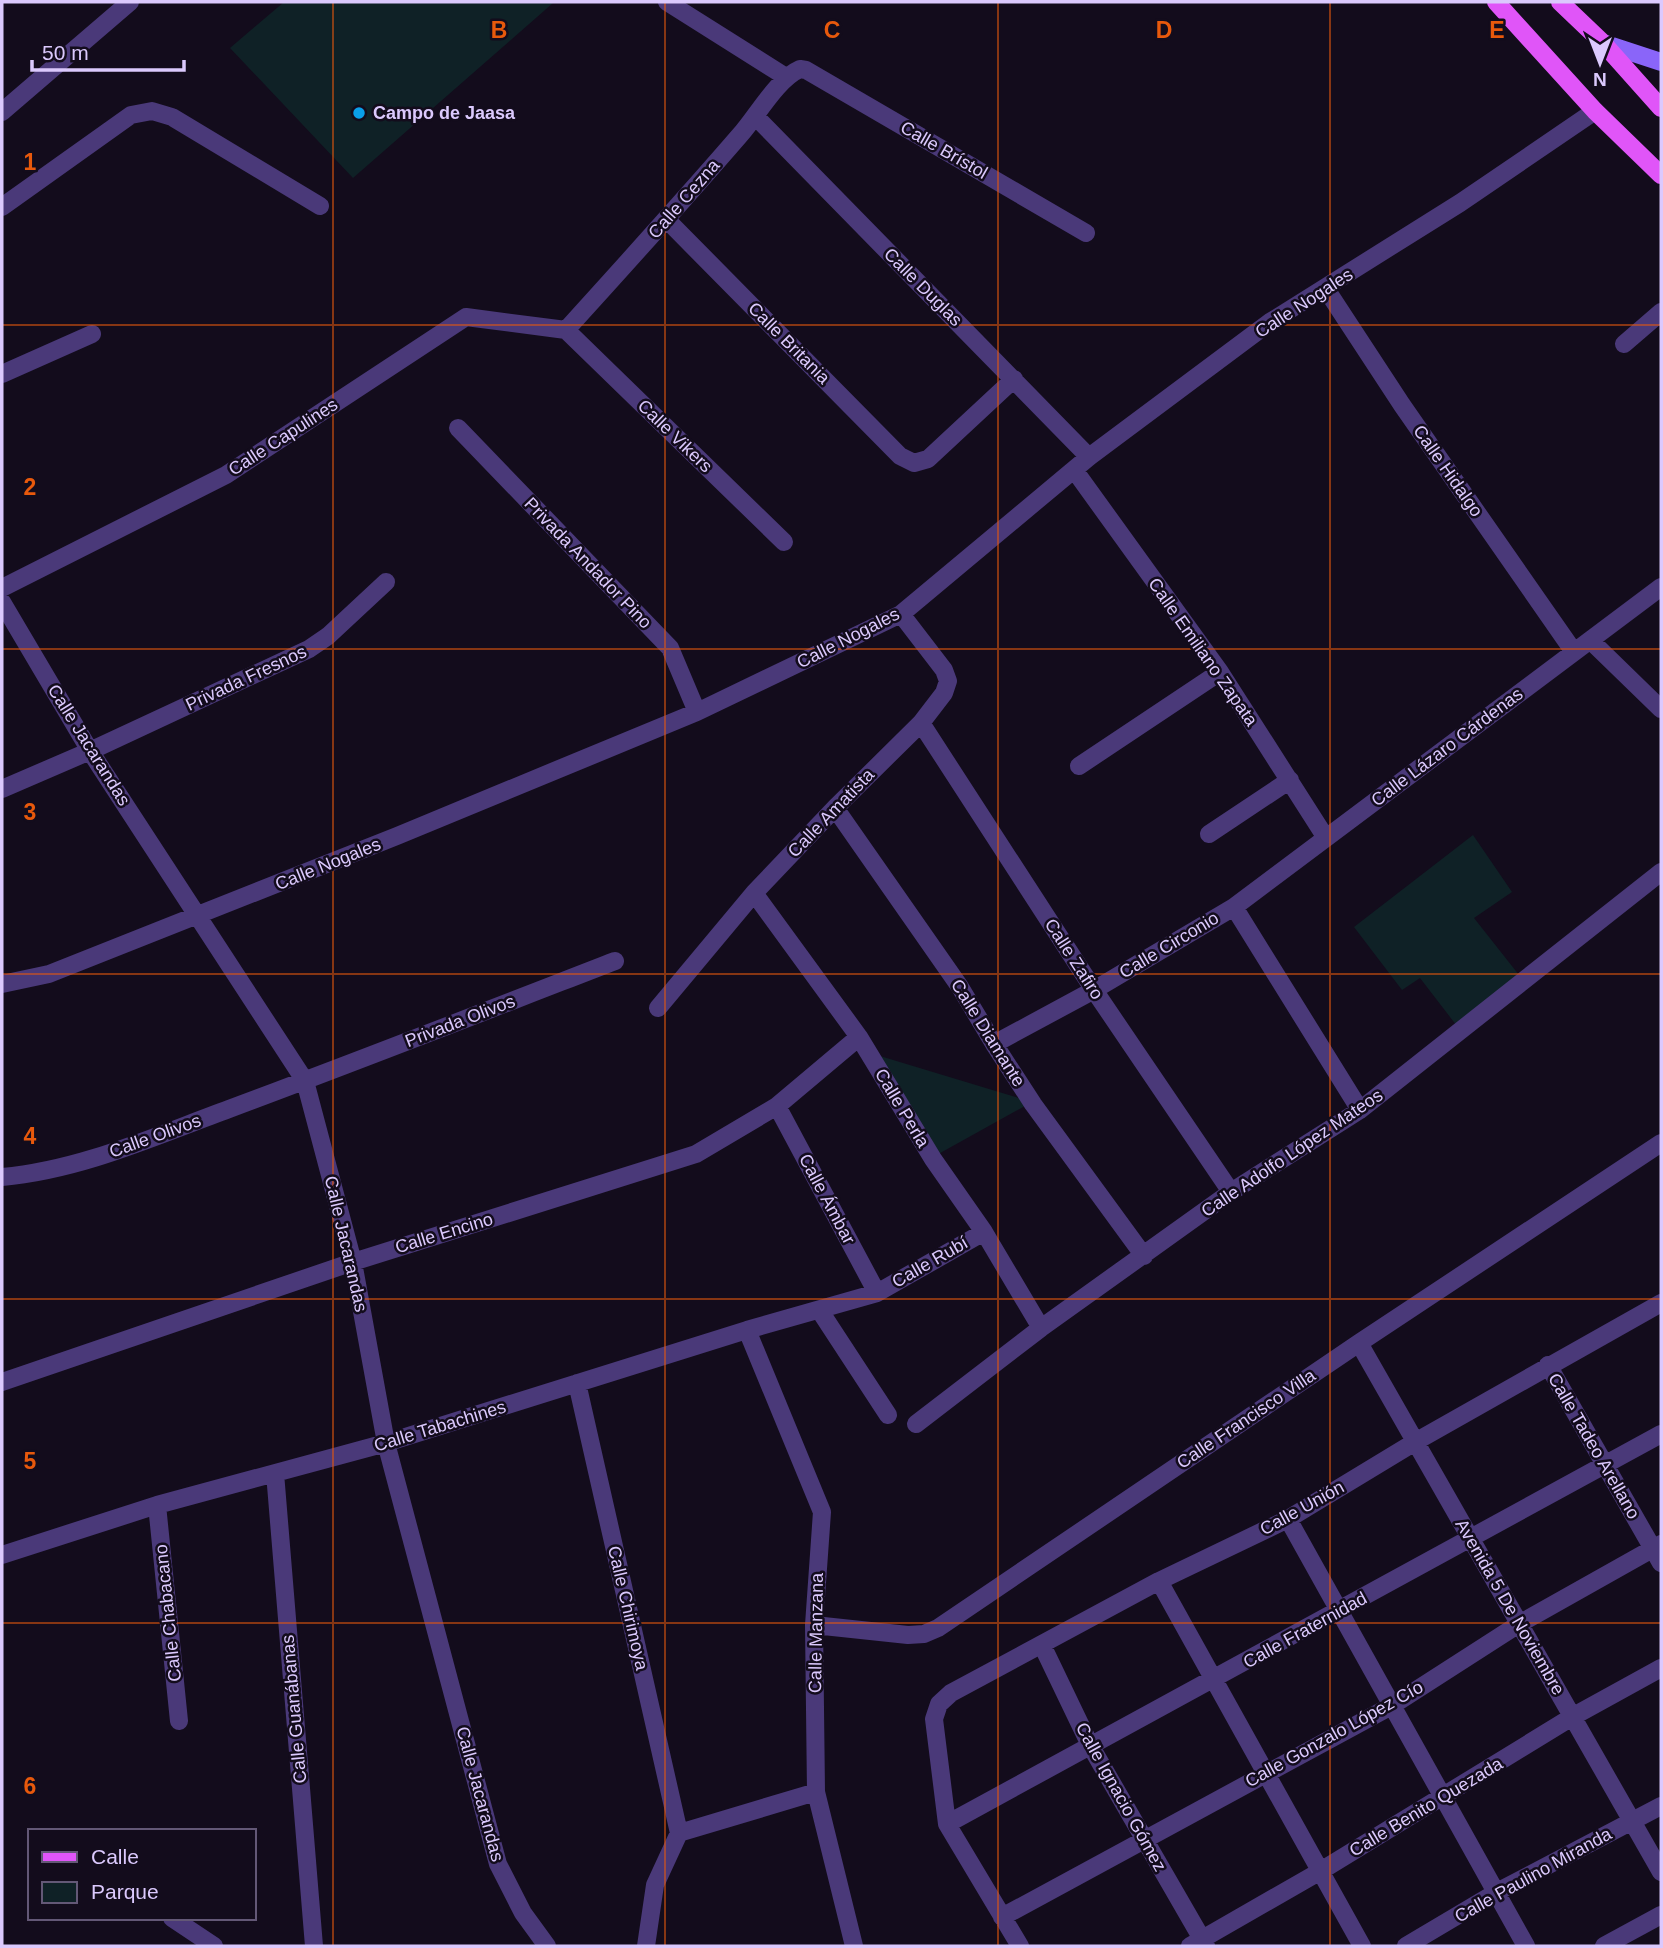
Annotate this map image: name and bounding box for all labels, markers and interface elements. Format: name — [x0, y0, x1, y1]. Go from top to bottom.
text: B — [491, 17, 507, 43]
text: C — [824, 17, 840, 43]
text: D — [1156, 17, 1172, 43]
text: E — [1489, 17, 1505, 43]
scale bar — [32, 28, 184, 72]
north arrow — [1565, 28, 1635, 98]
text: 50 m — [42, 41, 89, 64]
text: N — [1593, 69, 1607, 90]
place label: Campo de Jaasa — [373, 103, 516, 123]
marker: Campo de Jaasa — [351, 105, 367, 121]
street label: Calle Brístol — [897, 117, 991, 183]
text: 1 — [24, 149, 37, 175]
street label: Calle Cezna — [644, 155, 724, 243]
street label: Calle Duglas — [880, 244, 966, 330]
street label: Calle Nogales — [1252, 264, 1356, 342]
street label: Calle Britania — [744, 298, 835, 389]
street label: Calle Capulines — [225, 394, 341, 480]
street label: Calle Vikers — [634, 396, 716, 476]
street label: Calle Hidalgo — [1409, 421, 1487, 521]
text: 2 — [24, 474, 36, 500]
street label: Privada Andador Pino — [520, 493, 656, 633]
street label: Calle Emiliano Zapata — [1144, 574, 1262, 731]
street label: Calle Nogales — [794, 604, 902, 672]
street label: Privada Fresnos — [182, 641, 310, 715]
street label: Calle Jacarandas — [44, 681, 134, 809]
street label: Calle Lázaro Cárdenas — [1367, 684, 1527, 810]
street label: Calle Amatista — [784, 764, 879, 861]
text: 3 — [24, 799, 36, 825]
street label: Calle Nogales — [272, 834, 384, 894]
street label: Calle Circonio — [1116, 908, 1222, 982]
street label: Calle Zafiro — [1041, 915, 1107, 1003]
street label: Calle Diamante — [947, 976, 1029, 1090]
street label: Privada Olivos — [402, 991, 518, 1051]
street label: Calle Perla — [871, 1065, 934, 1152]
street label: Calle Adolfo López Mateos — [1198, 1085, 1386, 1221]
street label: Calle Olivos — [106, 1110, 204, 1162]
text: 4 — [24, 1123, 37, 1149]
street label: Calle Ámbar — [795, 1151, 859, 1247]
street label: Calle Jacarandas — [321, 1174, 371, 1314]
street label: Calle Encino — [393, 1209, 495, 1257]
street label: Calle Rubí — [889, 1232, 971, 1292]
street label: Calle Francisco Villa — [1173, 1365, 1320, 1473]
street label: Calle Tadeo Arellano — [1544, 1370, 1644, 1522]
street label: Calle Tabachines — [372, 1396, 508, 1456]
text: 5 — [24, 1448, 37, 1474]
street label: Calle Unión — [1256, 1477, 1348, 1539]
street label: Avenida 5 De Noviembre — [1451, 1515, 1569, 1699]
street label: Calle Chabacano — [151, 1543, 185, 1683]
street label: Calle Chirimoya — [604, 1544, 652, 1673]
street label: Calle Manzana — [805, 1572, 827, 1693]
street label: Calle Fraternidad — [1240, 1588, 1370, 1672]
street label: Calle Guanábanas — [278, 1634, 310, 1784]
street label: Calle Gonzalo López Cío — [1242, 1677, 1426, 1791]
street label: Calle Ignacio Gómez — [1072, 1719, 1170, 1875]
street label: Calle Jacarandas — [452, 1724, 508, 1864]
street label: Calle Benito Quezada — [1346, 1753, 1507, 1861]
text: 6 — [24, 1773, 36, 1799]
street label: Calle Paulino Miranda — [1451, 1823, 1616, 1926]
legend — [28, 1829, 256, 1920]
text: Calle — [91, 1845, 139, 1868]
text: Parque — [91, 1880, 159, 1903]

